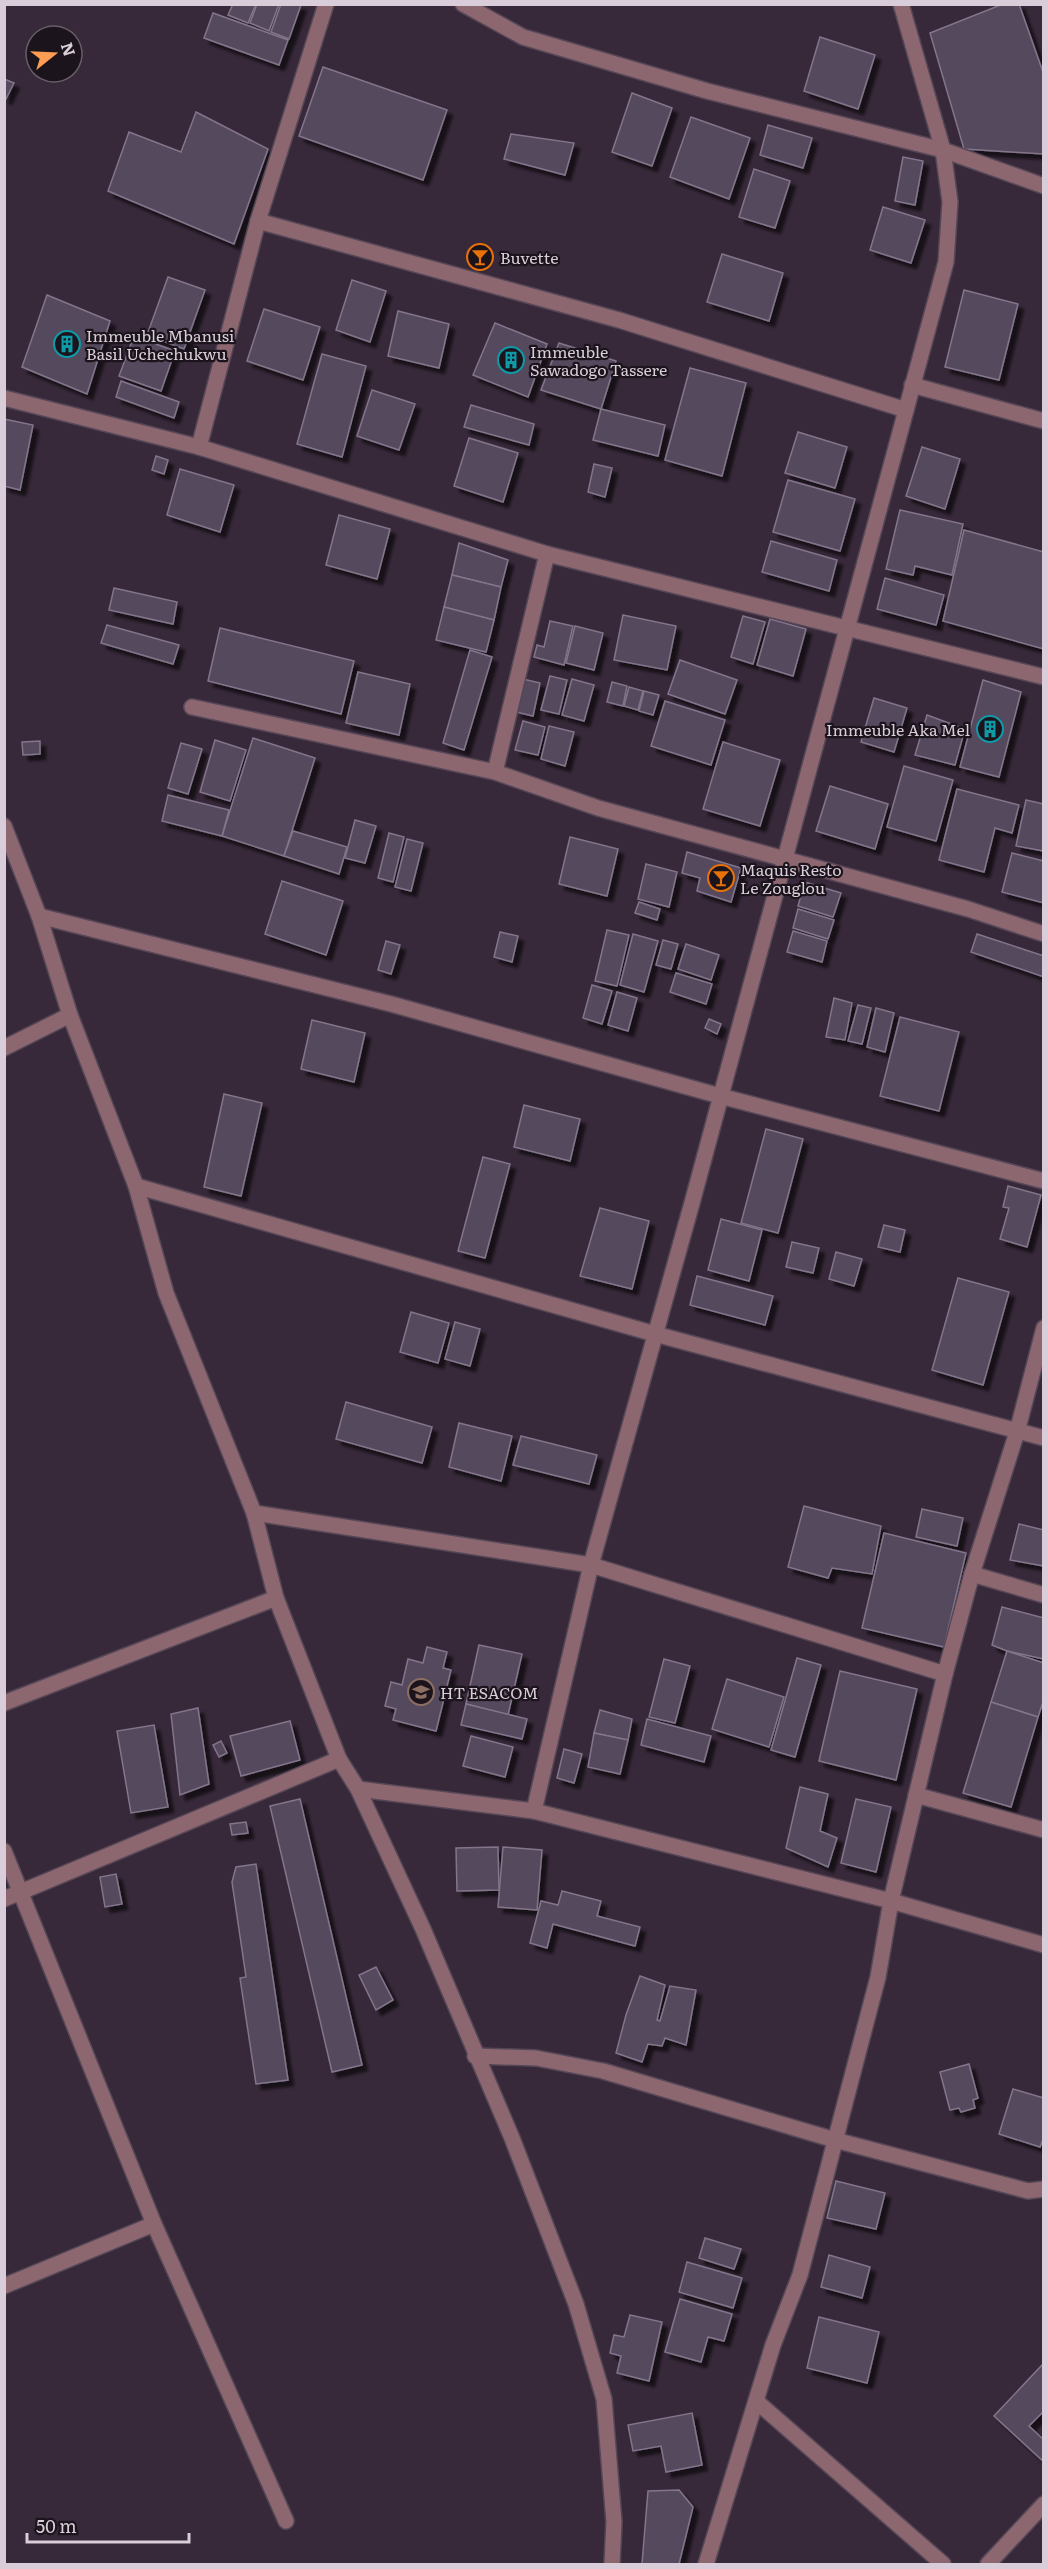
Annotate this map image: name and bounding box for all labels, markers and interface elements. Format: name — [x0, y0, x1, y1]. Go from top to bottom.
north arrow — [24, 24, 84, 84]
text: N — [56, 39, 83, 59]
bar icon: Buvette — [465, 242, 495, 272]
place label: Buvette — [500, 245, 559, 269]
place label: Immeuble Mbanusi Basil Uchechukwu — [86, 323, 234, 365]
building icon: Immeuble Mbanusi Basil Uchechukwu — [52, 329, 82, 359]
place label: Immeuble Sawadogo Tassere — [530, 339, 667, 381]
building icon: Immeuble Sawadogo Tassere — [496, 345, 526, 375]
building icon: Immeuble Aka Mel — [975, 714, 1005, 744]
place label: Immeuble Aka Mel — [826, 717, 970, 741]
place label: Maquis Resto Le Zouglou — [740, 857, 842, 899]
bar icon: Maquis Resto Le Zouglou — [706, 863, 736, 893]
school or university icon: HT ESACOM — [406, 1677, 436, 1707]
place label: HT ESACOM — [440, 1680, 538, 1704]
scale bar — [27, 2506, 189, 2544]
text: 50 m — [36, 2512, 77, 2539]

